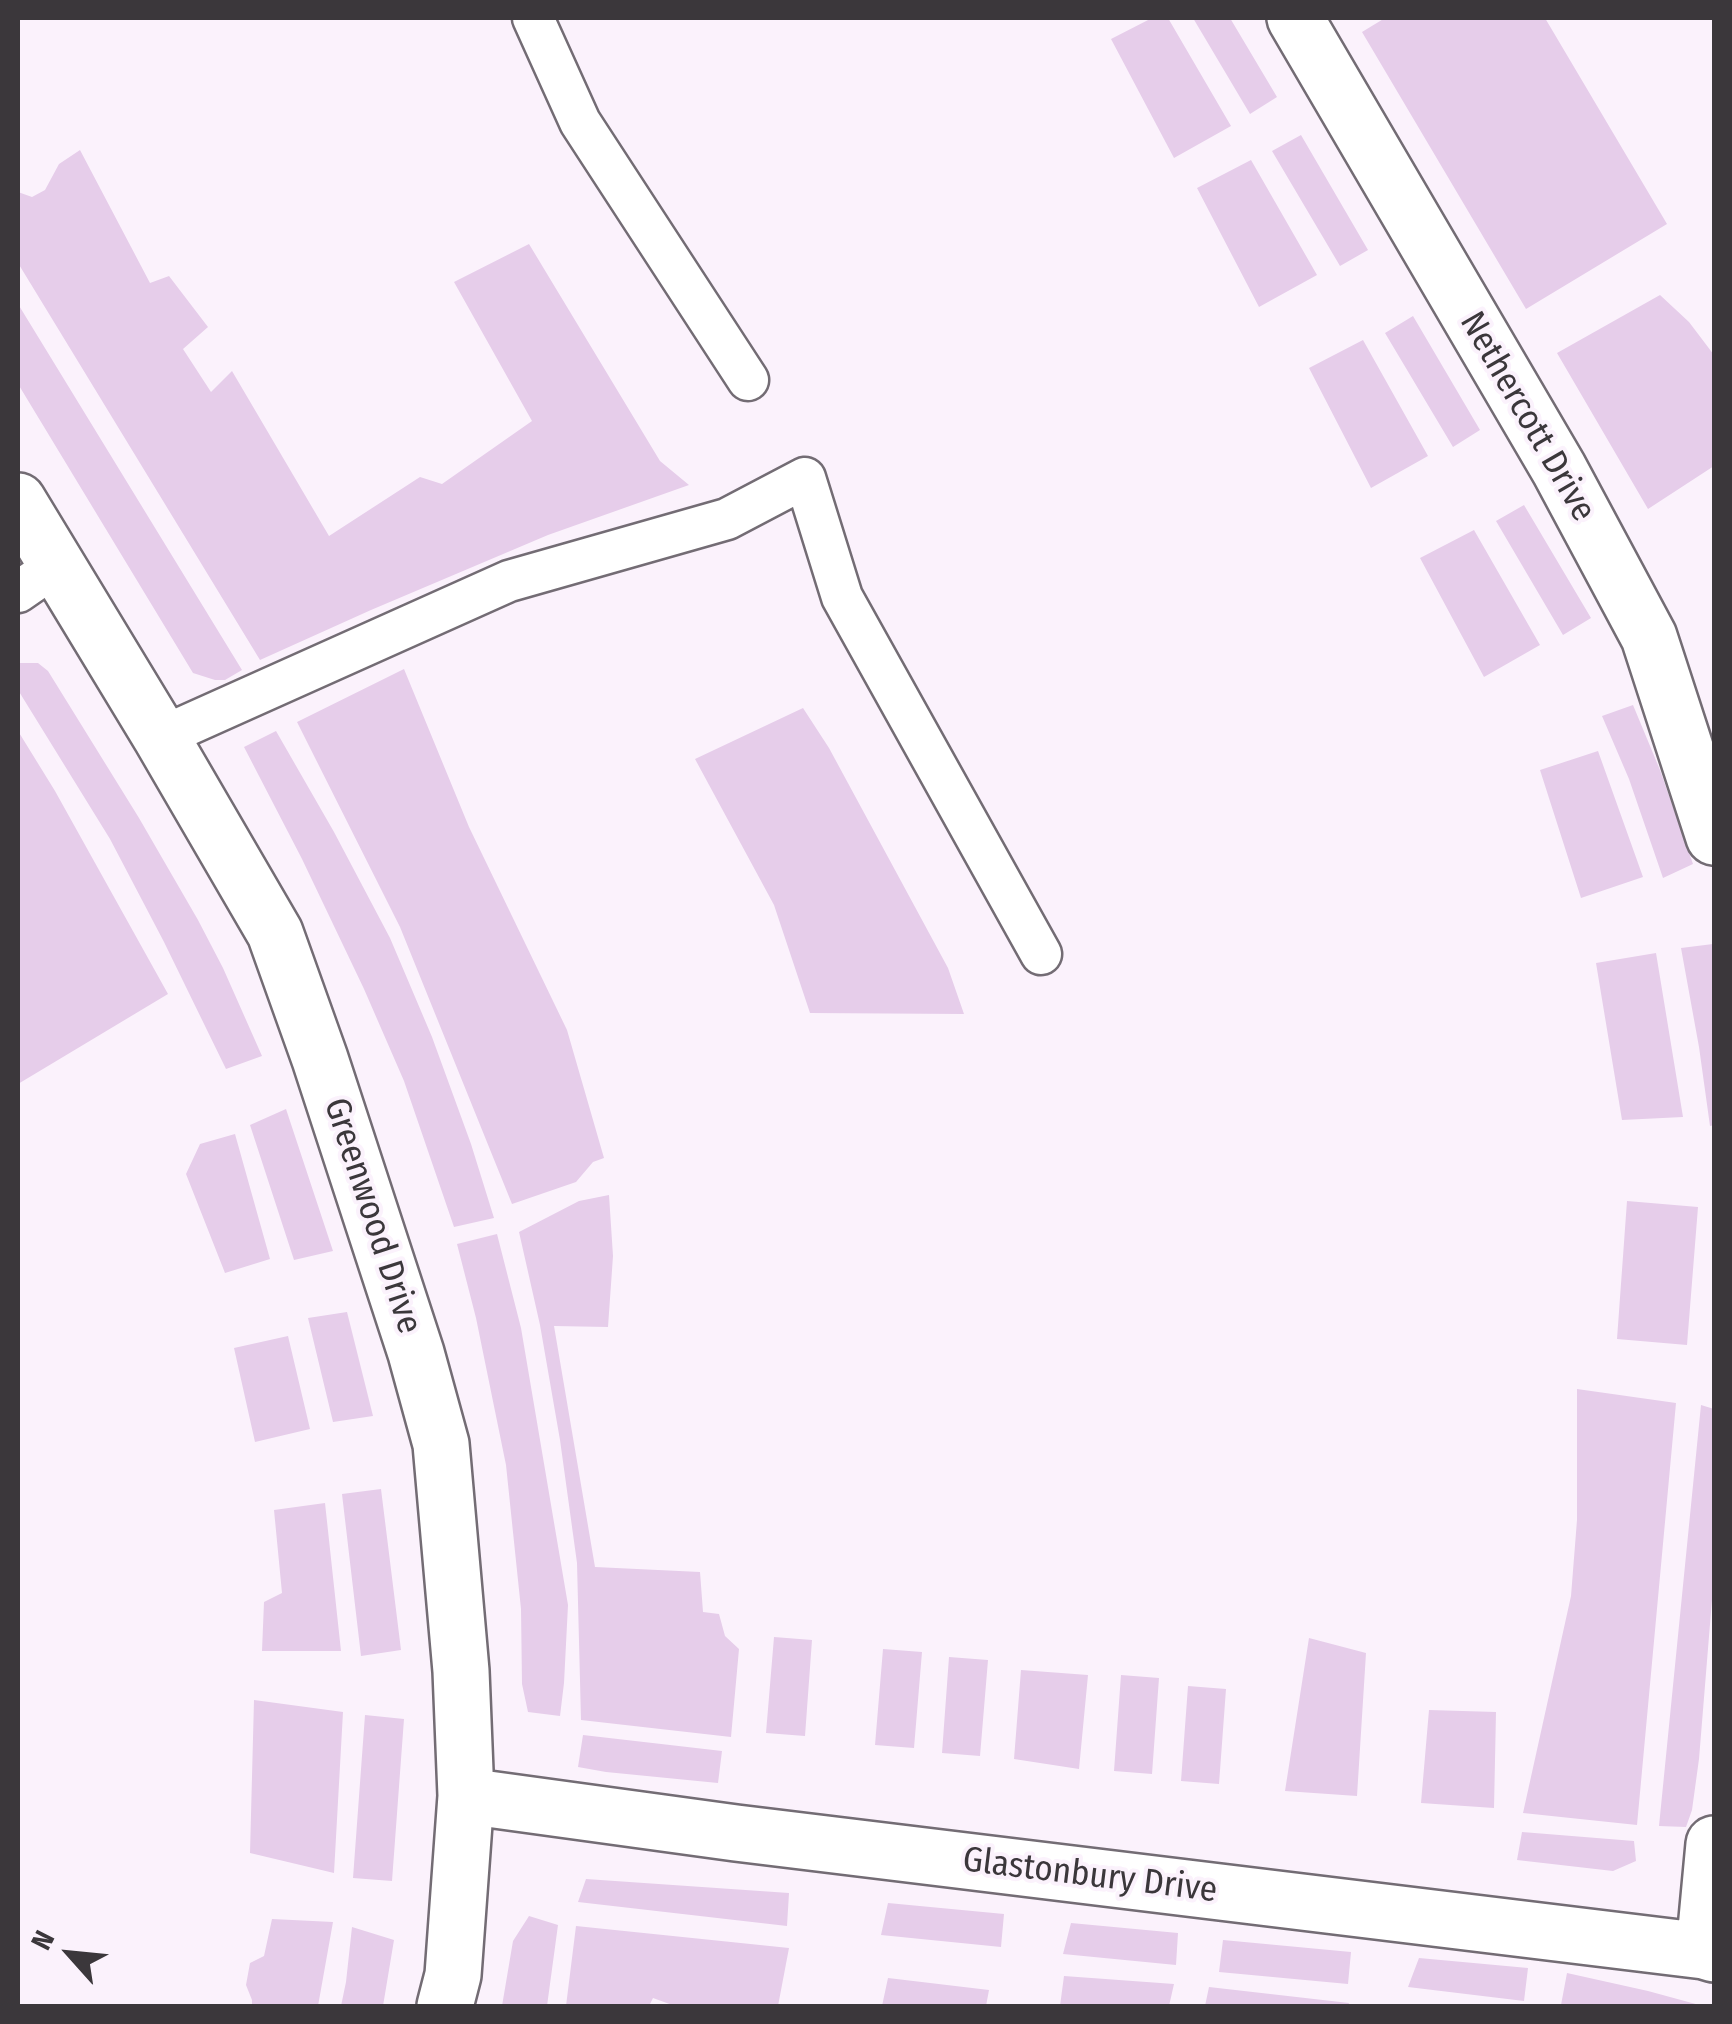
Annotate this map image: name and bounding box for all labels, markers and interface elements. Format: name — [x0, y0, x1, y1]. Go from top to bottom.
street label: Nethercott Drive — [1450, 305, 1604, 529]
street label: Greenwood Drive — [314, 1093, 430, 1339]
street label: Glastonbury Drive — [960, 1840, 1220, 1912]
north arrow — [20, 1904, 120, 2004]
text: N — [24, 1925, 61, 1955]

